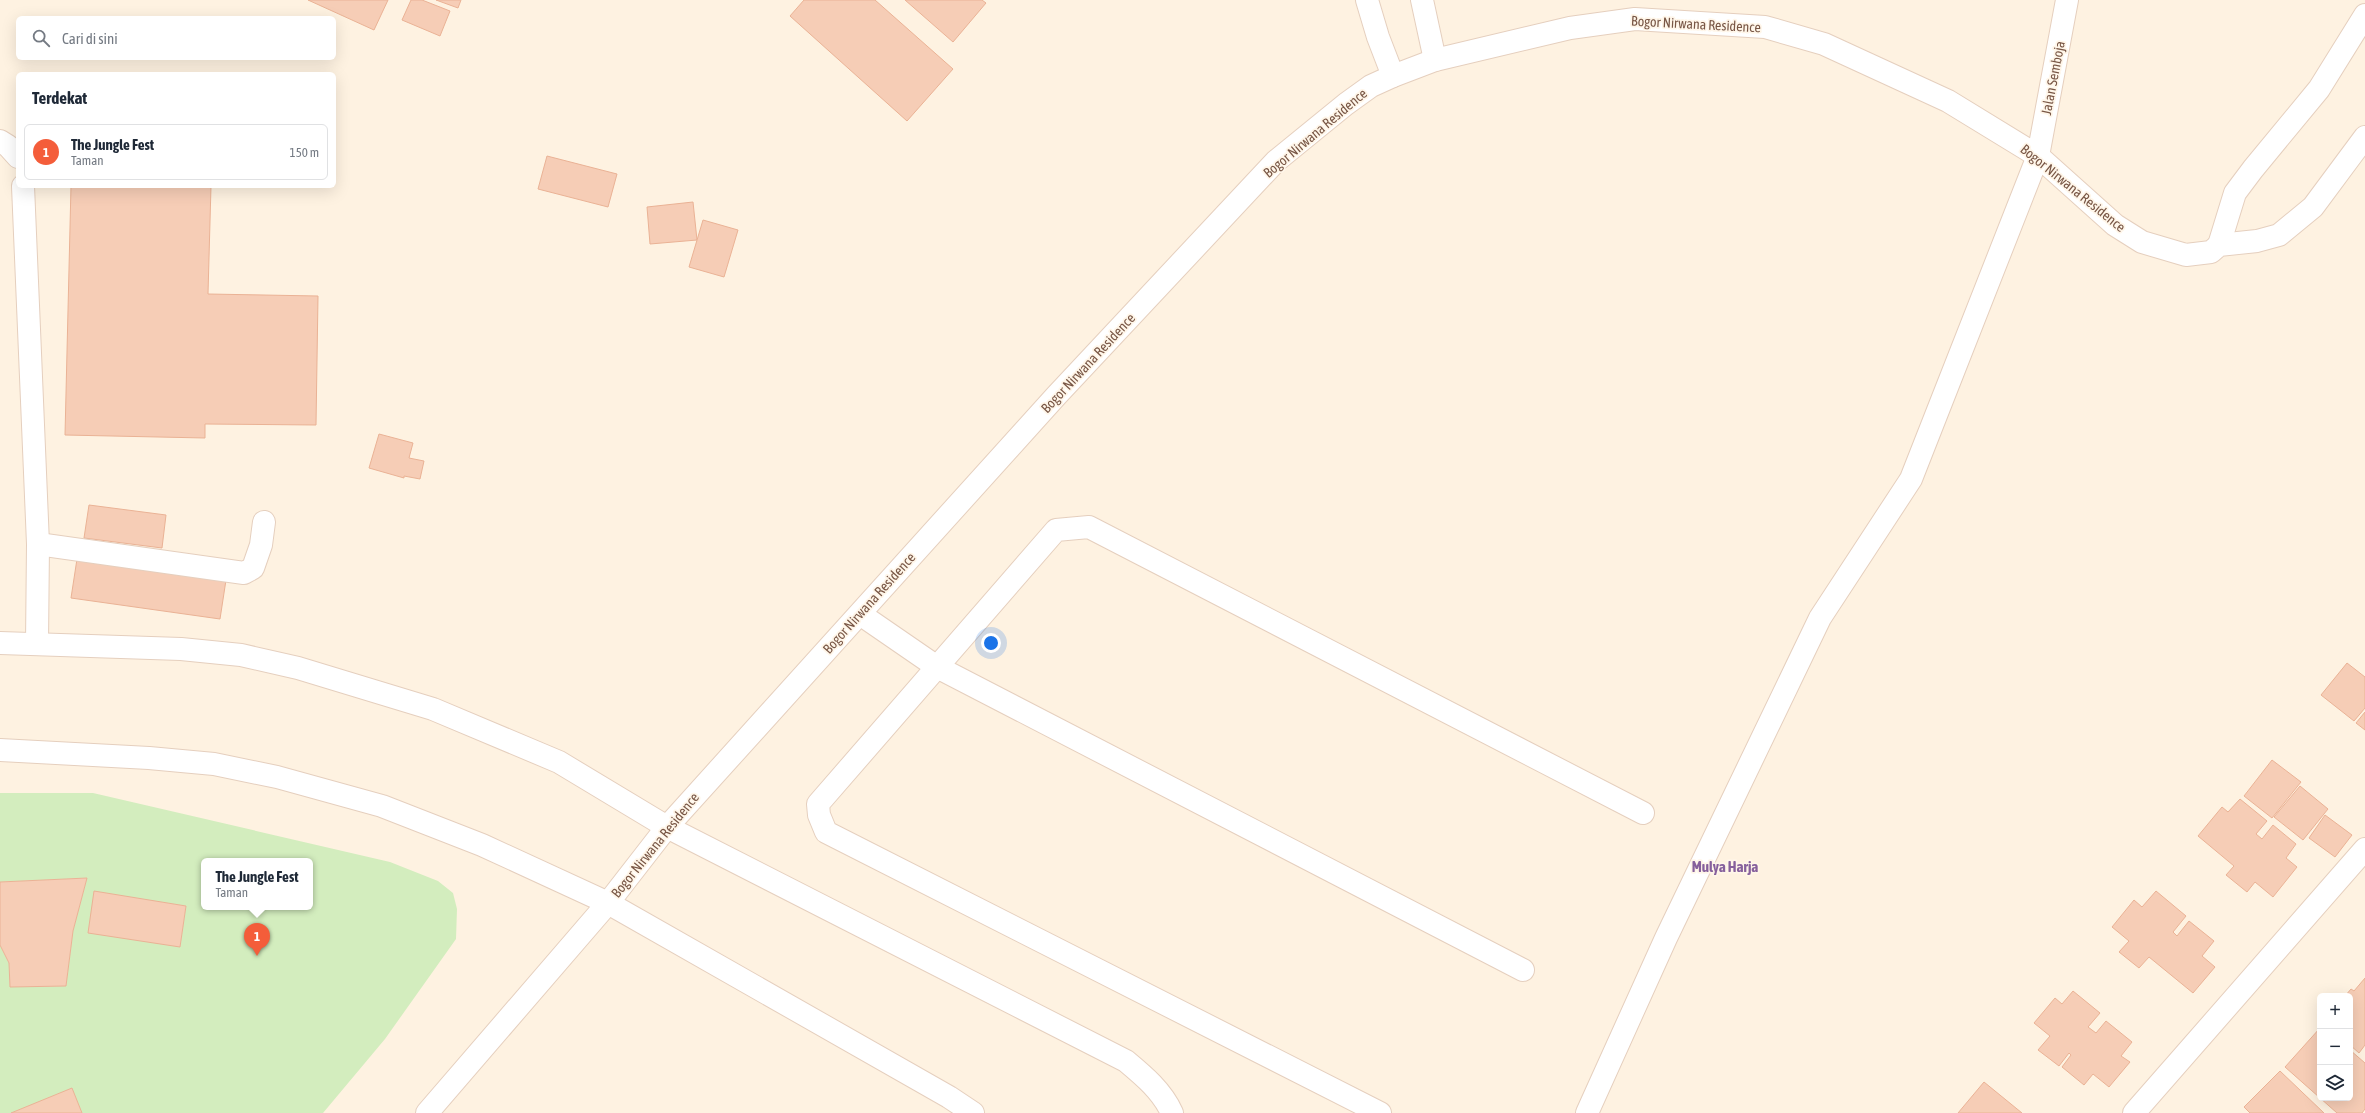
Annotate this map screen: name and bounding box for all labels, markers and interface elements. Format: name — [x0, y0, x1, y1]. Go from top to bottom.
street label: Bogor Nirwana Residence — [1631, 13, 1761, 35]
search box — [16, 16, 336, 60]
icon: search — [30, 27, 52, 49]
text: Cari di sini — [62, 30, 118, 47]
street label: Jalan Semboja — [2038, 40, 2068, 116]
street label: Bogor Nirwana Residence — [1260, 85, 1370, 181]
text: Terdekat — [32, 88, 87, 108]
text: The Jungle Fest — [71, 136, 154, 153]
street label: Bogor Nirwana Residence — [2017, 141, 2129, 235]
text: 1 — [43, 145, 49, 160]
text: 150 m — [290, 145, 319, 160]
text: Taman — [71, 153, 104, 168]
street label: Bogor Nirwana Residence — [1038, 310, 1138, 416]
street label: Bogor Nirwana Residence — [820, 549, 918, 657]
your location — [981, 633, 1001, 653]
street label: Bogor Nirwana Residence — [608, 789, 702, 901]
popup — [201, 858, 313, 910]
district label: Mulya Harja — [1692, 858, 1758, 875]
text: The Jungle Fest — [215, 868, 299, 885]
text: Taman — [215, 885, 248, 900]
pin: 1 — [244, 923, 270, 956]
map controls — [2317, 993, 2353, 1101]
button: + — [2317, 993, 2353, 1029]
button: − — [2317, 1029, 2353, 1065]
button: layers — [2317, 1065, 2353, 1101]

